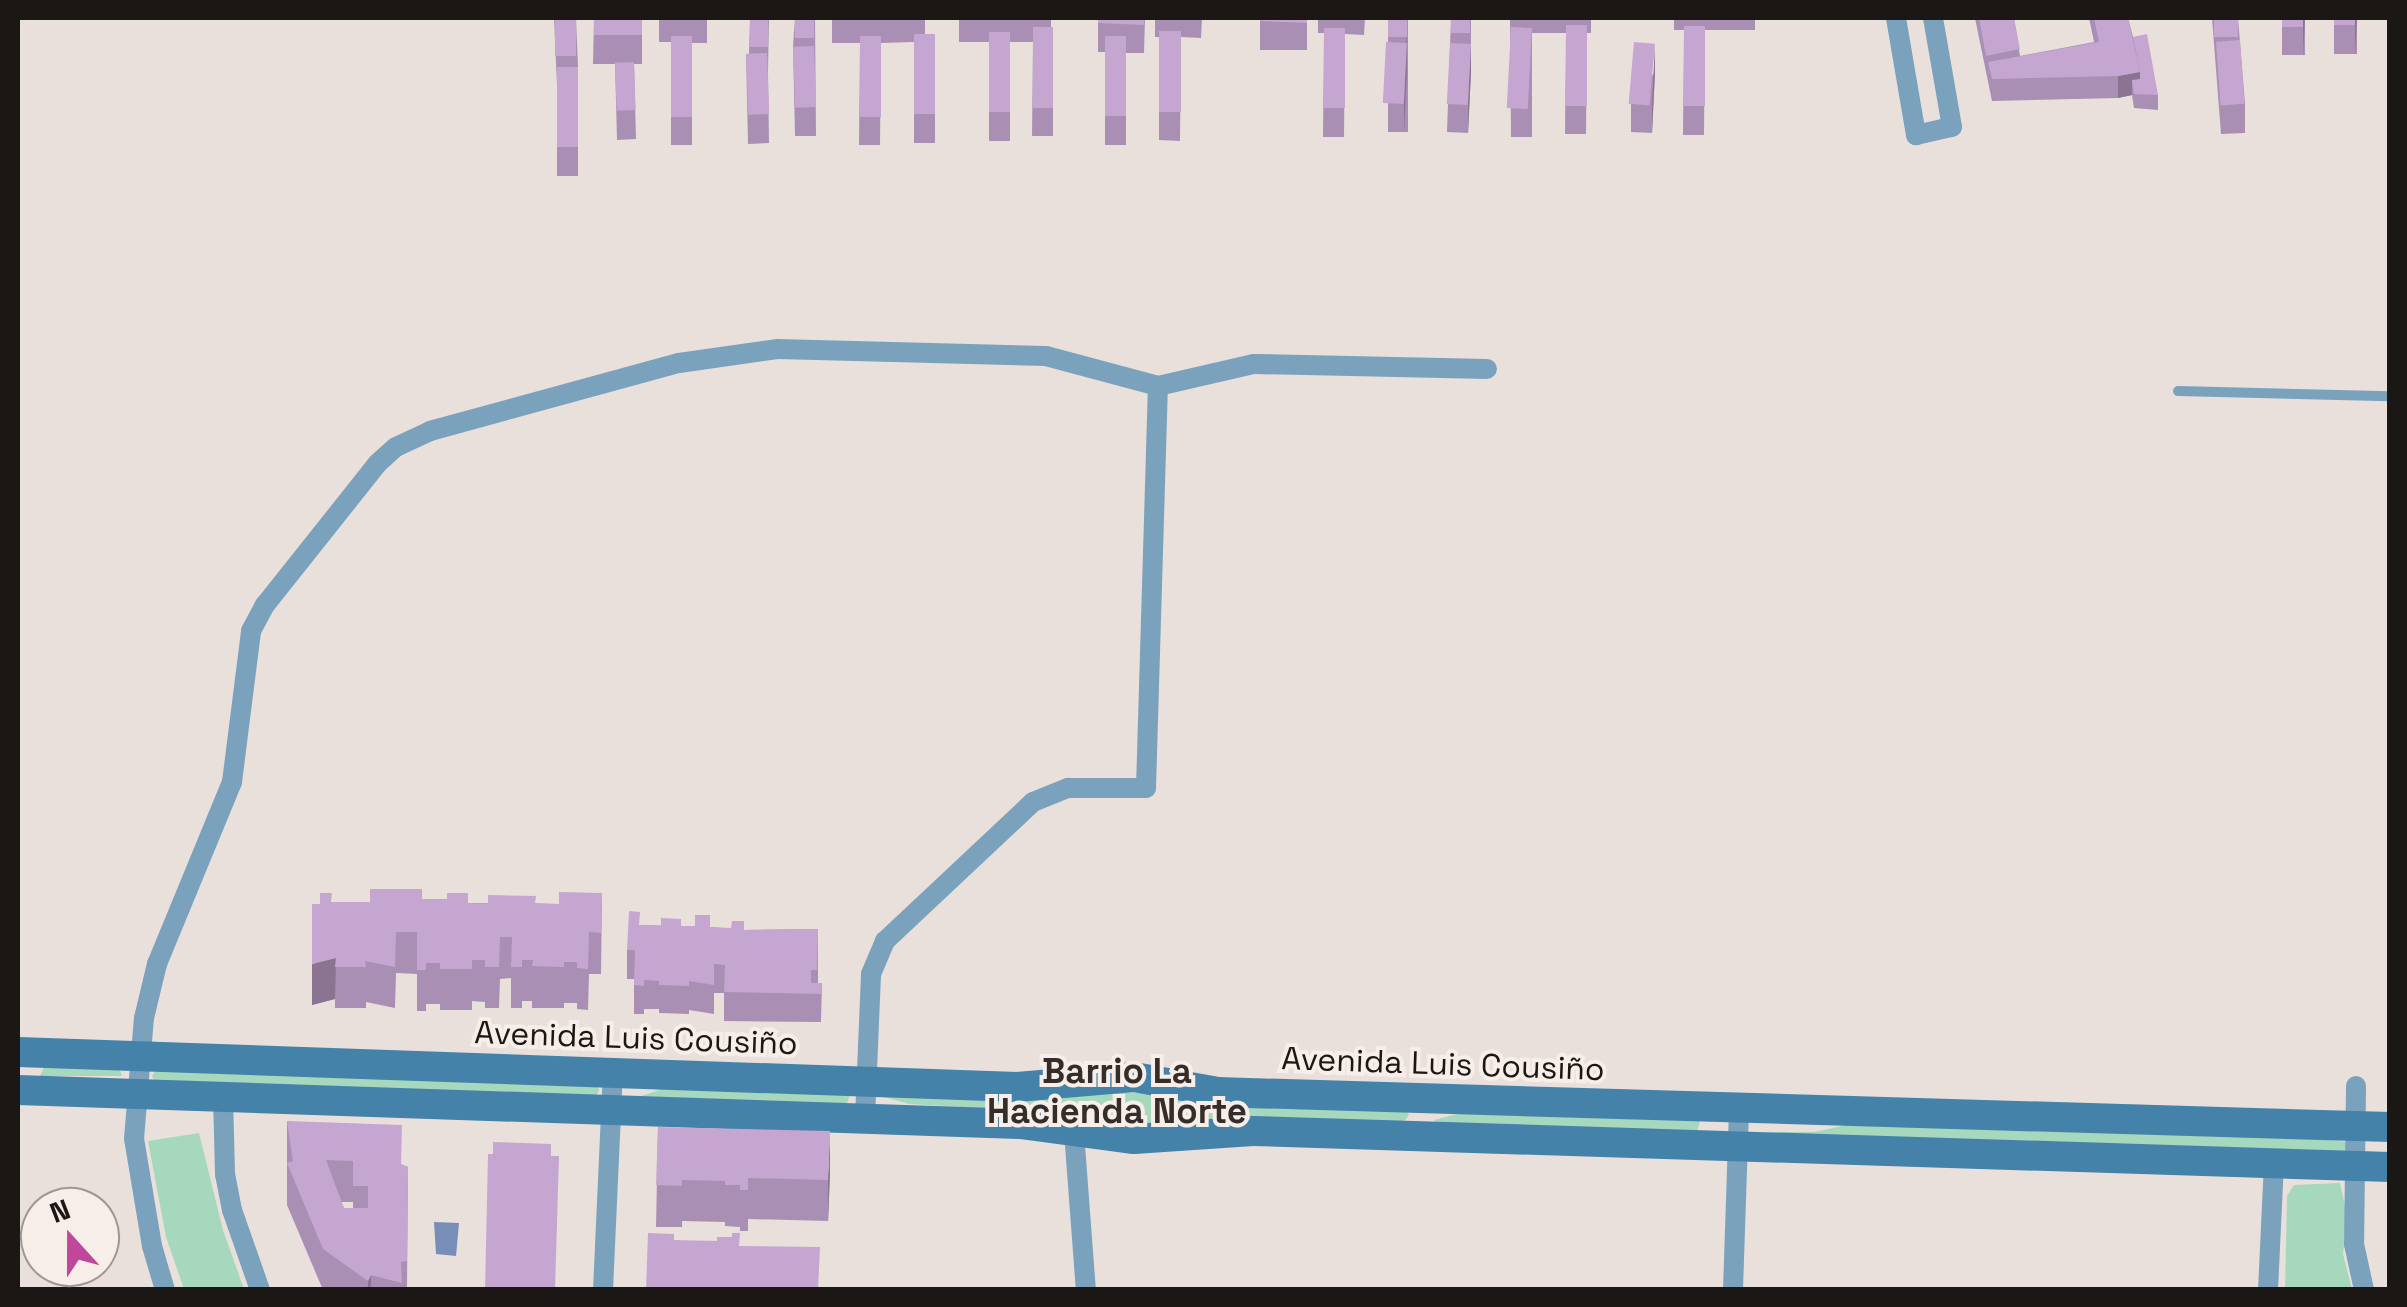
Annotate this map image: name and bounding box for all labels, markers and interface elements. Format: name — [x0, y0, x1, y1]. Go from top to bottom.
street label: Avenida Luis Cousiño — [474, 1013, 798, 1063]
street label: Avenida Luis Cousiño — [1281, 1039, 1605, 1089]
district label: Barrio La Hacienda Norte — [987, 1050, 1247, 1132]
north arrow — [20, 1187, 120, 1287]
text: N — [45, 1191, 75, 1231]

